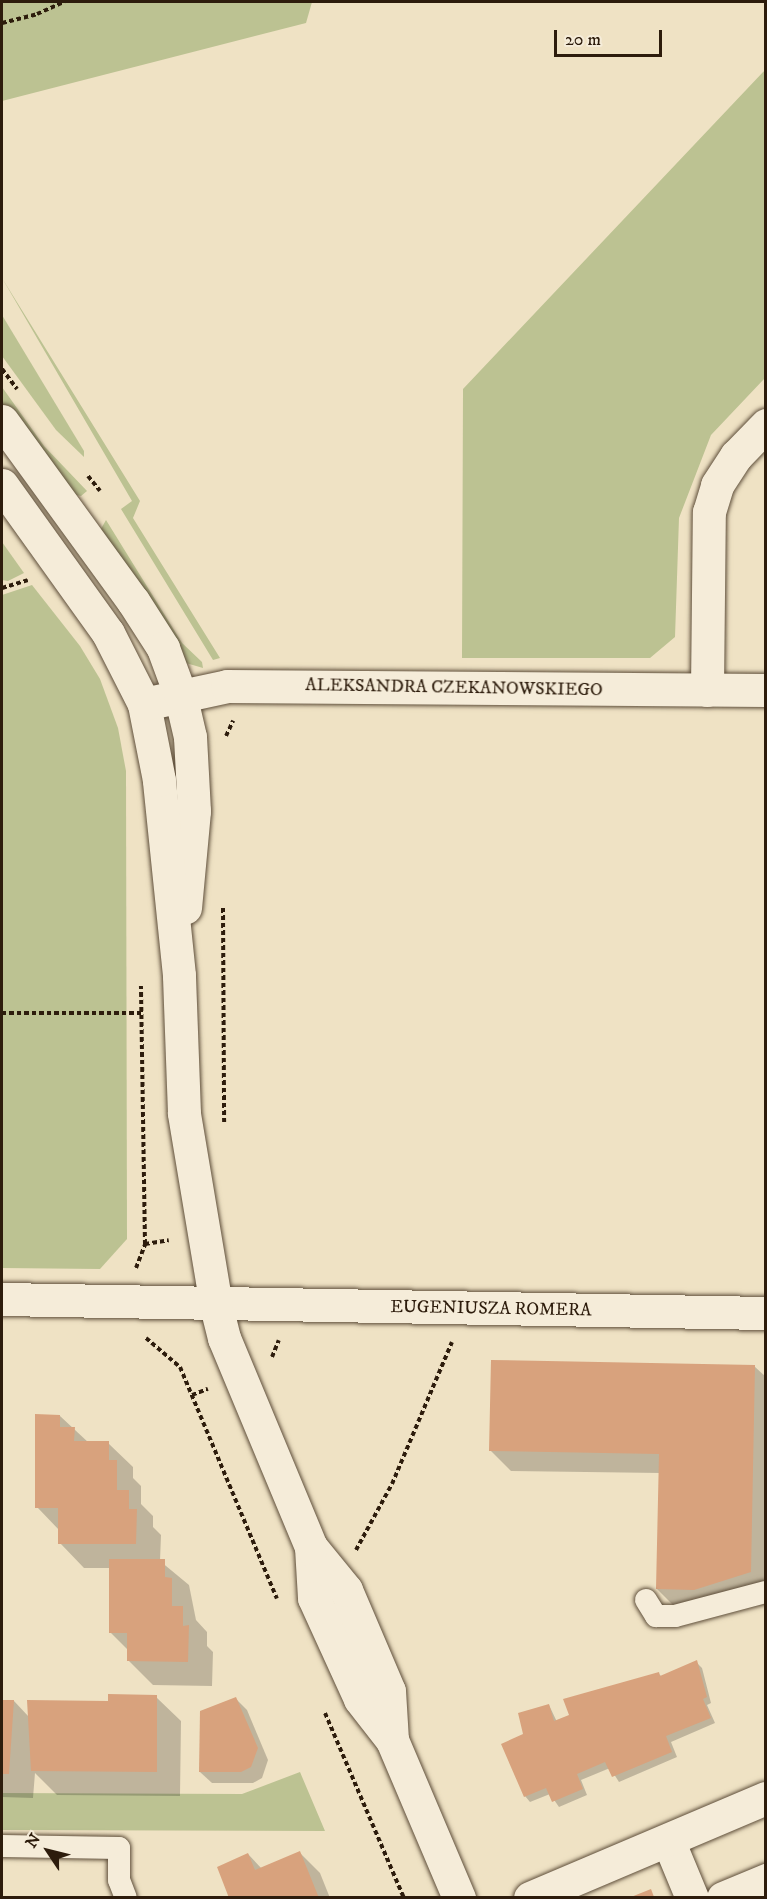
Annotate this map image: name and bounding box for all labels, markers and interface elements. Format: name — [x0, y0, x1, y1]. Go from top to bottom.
scale bar — [557, 18, 665, 56]
text: 20 m — [565, 29, 601, 51]
street label: ALEKSANDRA CZEKANOWSKIEGO — [305, 675, 603, 701]
street label: EUGENIUSZA ROMERA — [390, 1296, 592, 1322]
north arrow — [18, 1821, 78, 1881]
text: N — [21, 1830, 45, 1852]

